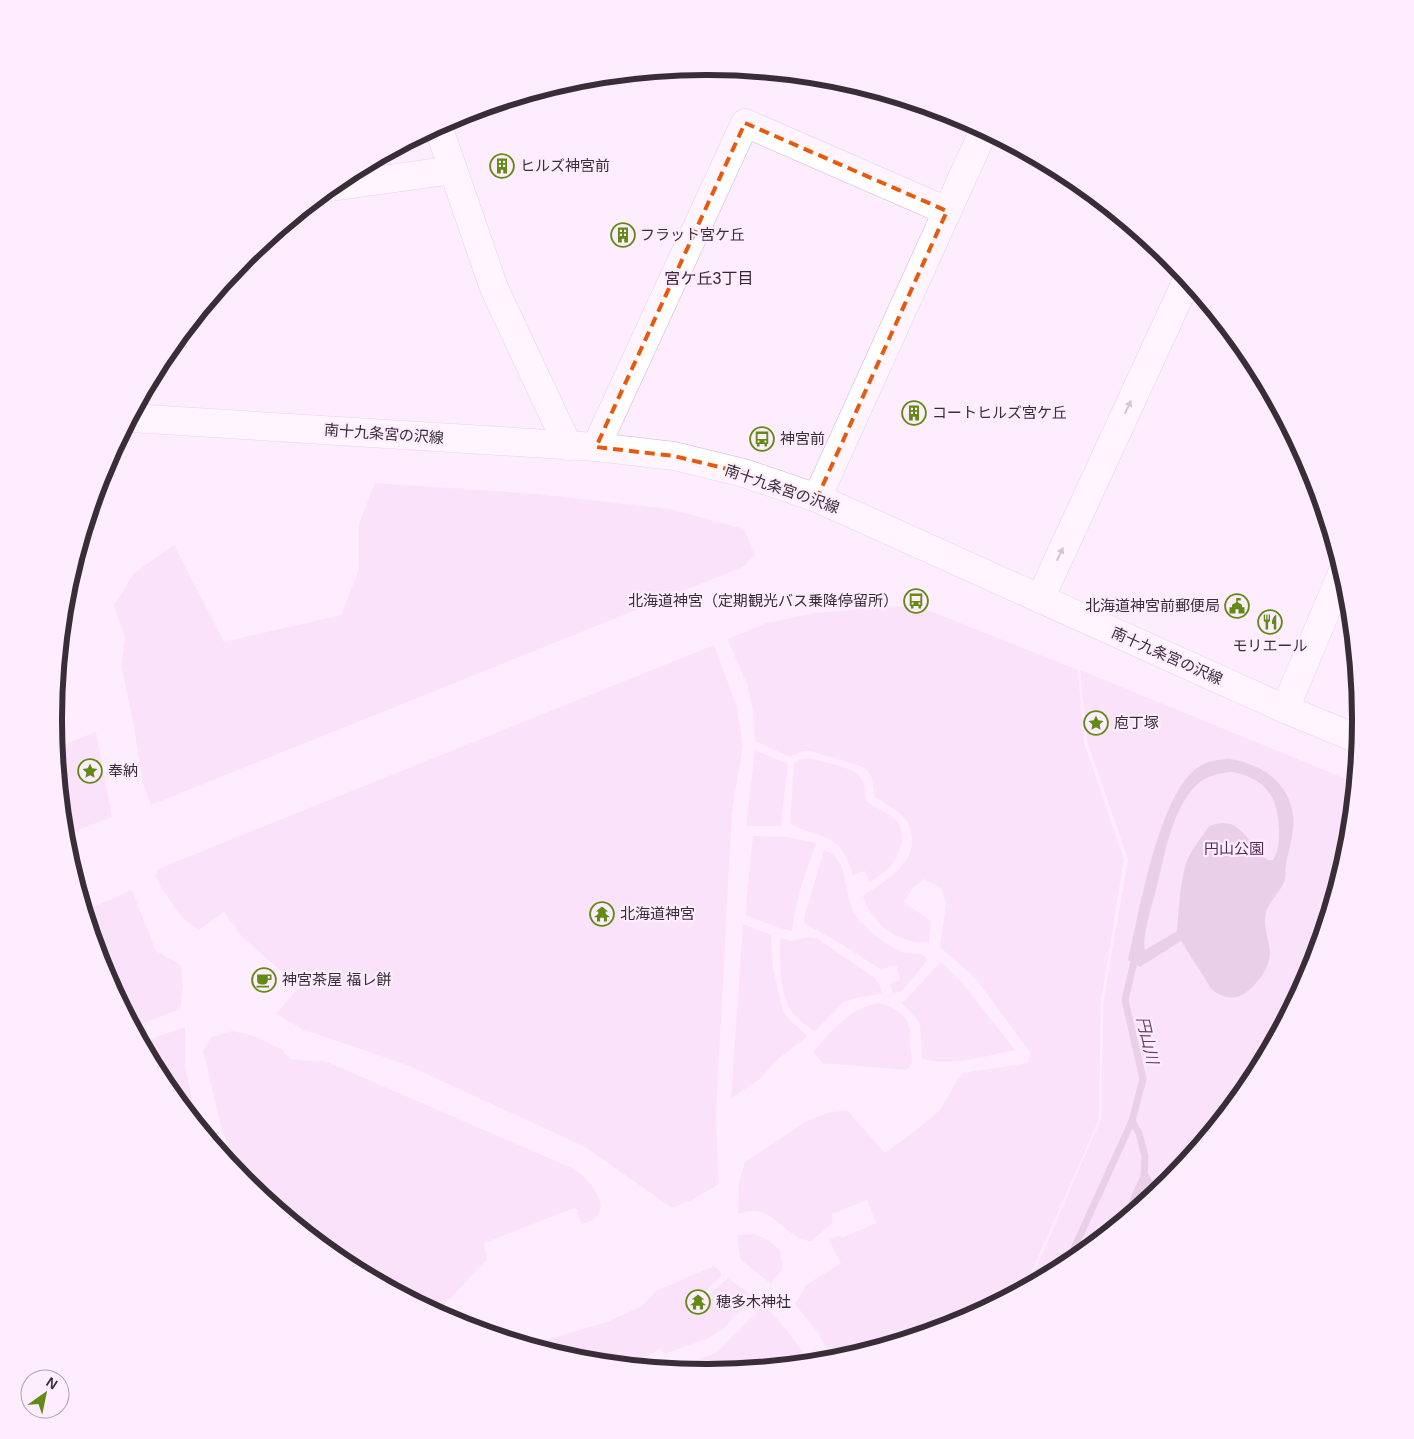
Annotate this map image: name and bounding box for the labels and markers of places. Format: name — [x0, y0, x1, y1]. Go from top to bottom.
building icon: ヒルズ神宮前 — [489, 153, 515, 179]
place label: ヒルズ神宮前 — [520, 157, 610, 174]
building icon: フラット宮ケ丘 — [610, 222, 636, 248]
place label: フラット宮ケ丘 — [640, 226, 745, 243]
building icon: コートヒルズ宮ケ丘 — [901, 400, 927, 426]
place label: コートヒルズ宮ケ丘 — [932, 404, 1067, 421]
bus stop icon: 神宮前 — [749, 426, 775, 452]
place label: 神宮前 — [780, 430, 825, 447]
bus stop icon: 北海道神宮（定期観光バス乗降停留所） — [903, 588, 929, 614]
place label: 北海道神宮（定期観光バス乗降停留所） — [628, 592, 898, 609]
public building icon: 北海道神宮前郵便局 — [1224, 593, 1250, 619]
place label: 北海道神宮前郵便局 — [1085, 597, 1220, 614]
restaurant icon: モリエール — [1257, 609, 1283, 635]
place label: モリエール — [1232, 637, 1308, 654]
place icon: 庖丁塚 — [1083, 710, 1109, 736]
place label: 庖丁塚 — [1114, 714, 1159, 731]
place icon: 奉納 — [77, 758, 103, 784]
place label: 奉納 — [108, 762, 138, 779]
temple icon: 北海道神宮 — [589, 901, 615, 927]
place label: 北海道神宮 — [620, 905, 695, 922]
cafe icon: 神宮茶屋 福レ餅 — [251, 967, 277, 993]
place label: 神宮茶屋 福レ餅 — [282, 971, 391, 988]
temple icon: 穂多木神社 — [685, 1289, 711, 1315]
place label: 穂多木神社 — [716, 1293, 791, 1310]

